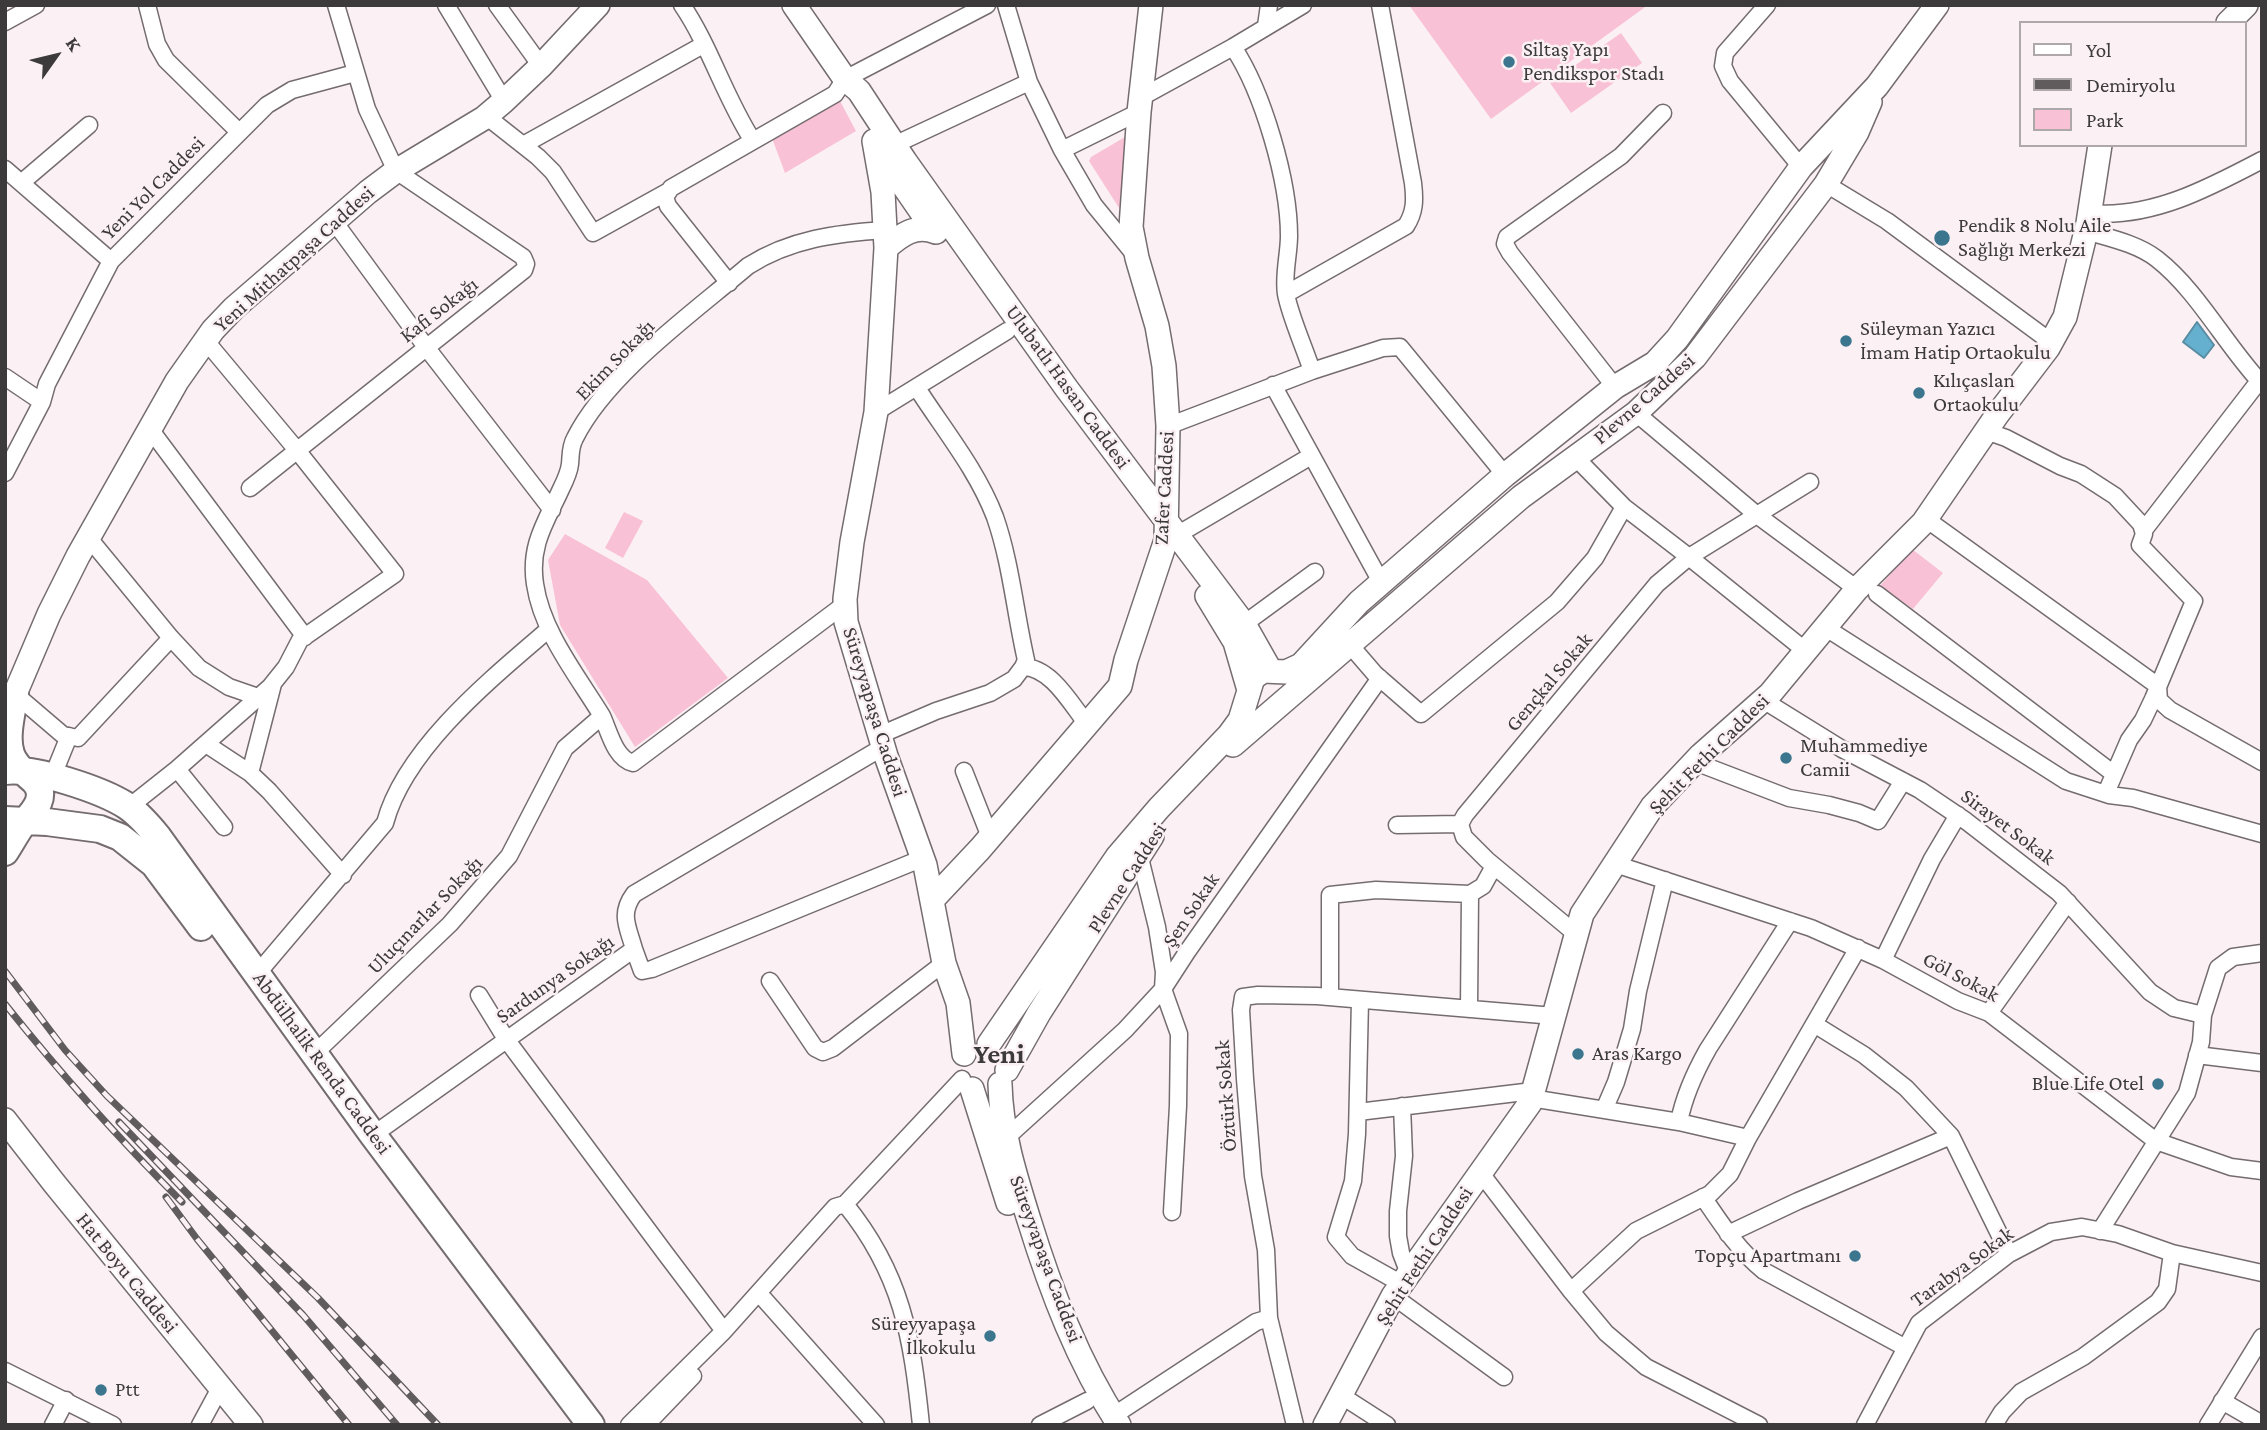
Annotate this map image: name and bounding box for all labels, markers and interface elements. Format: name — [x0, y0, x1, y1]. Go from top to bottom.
north arrow — [21, 21, 91, 91]
legend — [2018, 21, 2246, 147]
text: K — [62, 33, 86, 55]
place label: Siltaş Yapı Pendikspor Stadı — [1523, 37, 1664, 87]
text: Yol — [2086, 38, 2112, 62]
marker: Siltaş Yapı Pendikspor Stadı — [1501, 54, 1517, 70]
text: Demiryolu — [2086, 73, 2176, 97]
text: Park — [2086, 108, 2123, 132]
street label: Yeni Yol Caddesi — [96, 131, 210, 245]
street label: Yeni Mithatpaşa Caddesi — [209, 180, 379, 338]
place label: Pendik 8 Nolu Aile Sağlığı Merkezi — [1958, 213, 2111, 263]
marker: Pendik 8 Nolu Aile Sağlığı Merkezi — [1932, 228, 1952, 248]
street label: Kafi Sokağı — [395, 272, 483, 348]
street label: Ulubatlı Hasan Caddesi — [1000, 300, 1136, 474]
street label: Ekim Sokağı — [570, 314, 660, 406]
place label: Süleyman Yazıcı İmam Hatip Ortaokulu — [1860, 316, 2051, 366]
marker: Süleyman Yazıcı İmam Hatip Ortaokulu — [1838, 333, 1854, 349]
street label: Plevne Caddesi — [1588, 348, 1700, 450]
place label: Kılıçaslan Ortaokulu — [1933, 368, 2019, 418]
marker: Kılıçaslan Ortaokulu — [1911, 385, 1927, 401]
street label: Zafer Caddesi — [1148, 430, 1180, 546]
street label: Süreyyapaşa Caddesi — [837, 624, 913, 800]
street label: Gençkal Sokak — [1500, 627, 1598, 737]
street label: Şehit Fethi Caddesi — [1643, 688, 1775, 820]
place label: Muhammediye Camii — [1800, 733, 1928, 783]
marker: Muhammediye Camii — [1778, 750, 1794, 766]
street label: Sirayet Sokak — [1956, 783, 2060, 871]
street label: Plevne Caddesi — [1082, 818, 1172, 938]
street label: Uluçınarlar Sokağı — [362, 851, 488, 979]
street label: Şen Sokak — [1157, 868, 1225, 952]
street label: Sardunya Sokağı — [491, 929, 619, 1029]
street label: Göl Sokak — [1918, 946, 2004, 1008]
street label: Abdülhalik Renda Caddesi — [247, 967, 397, 1159]
district label: Yeni — [973, 1037, 1025, 1071]
street label: Öztürk Sokak — [1210, 1039, 1242, 1153]
place label: Aras Kargo — [1592, 1041, 1682, 1067]
marker: Aras Kargo — [1570, 1046, 1586, 1062]
place label: Blue Life Otel — [2032, 1071, 2144, 1097]
marker: Blue Life Otel — [2150, 1076, 2166, 1092]
street label: Süreyyapaşa Caddesi — [1004, 1172, 1088, 1346]
street label: Şehit Fethi Caddesi — [1370, 1182, 1478, 1330]
street label: Hat Boyu Caddesi — [71, 1208, 183, 1338]
street label: Tarabya Sokak — [1906, 1221, 2018, 1313]
place label: Topçu Apartmanı — [1695, 1243, 1841, 1269]
marker: Topçu Apartmanı — [1847, 1248, 1863, 1264]
place label: Süreyyapaşa İlkokulu — [871, 1311, 976, 1361]
marker: Süreyyapaşa İlkokulu — [982, 1328, 998, 1344]
place label: Ptt — [115, 1377, 139, 1403]
marker: Ptt — [93, 1382, 109, 1398]

